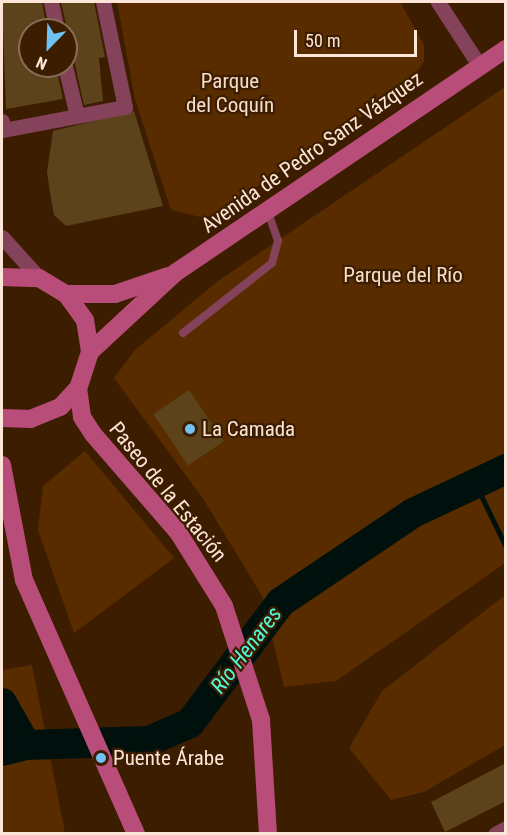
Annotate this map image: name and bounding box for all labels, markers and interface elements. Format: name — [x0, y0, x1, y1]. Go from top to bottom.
north arrow — [18, 18, 78, 78]
scale bar — [297, 18, 420, 56]
text: 50 m — [305, 30, 340, 51]
text: N — [33, 53, 50, 74]
street label: Avenida de Pedro Sanz Vázquez — [197, 66, 427, 238]
park label: Parque del Coquín — [186, 68, 274, 118]
park label: Parque del Río — [343, 262, 463, 288]
place label: La Camada — [202, 416, 295, 442]
street label: Paseo de la Estación — [104, 417, 232, 567]
marker: La Camada — [183, 422, 197, 436]
water label: Río Henares — [205, 601, 287, 699]
place label: Puente Árabe — [113, 745, 224, 771]
marker: Puente Árabe — [94, 751, 108, 765]

